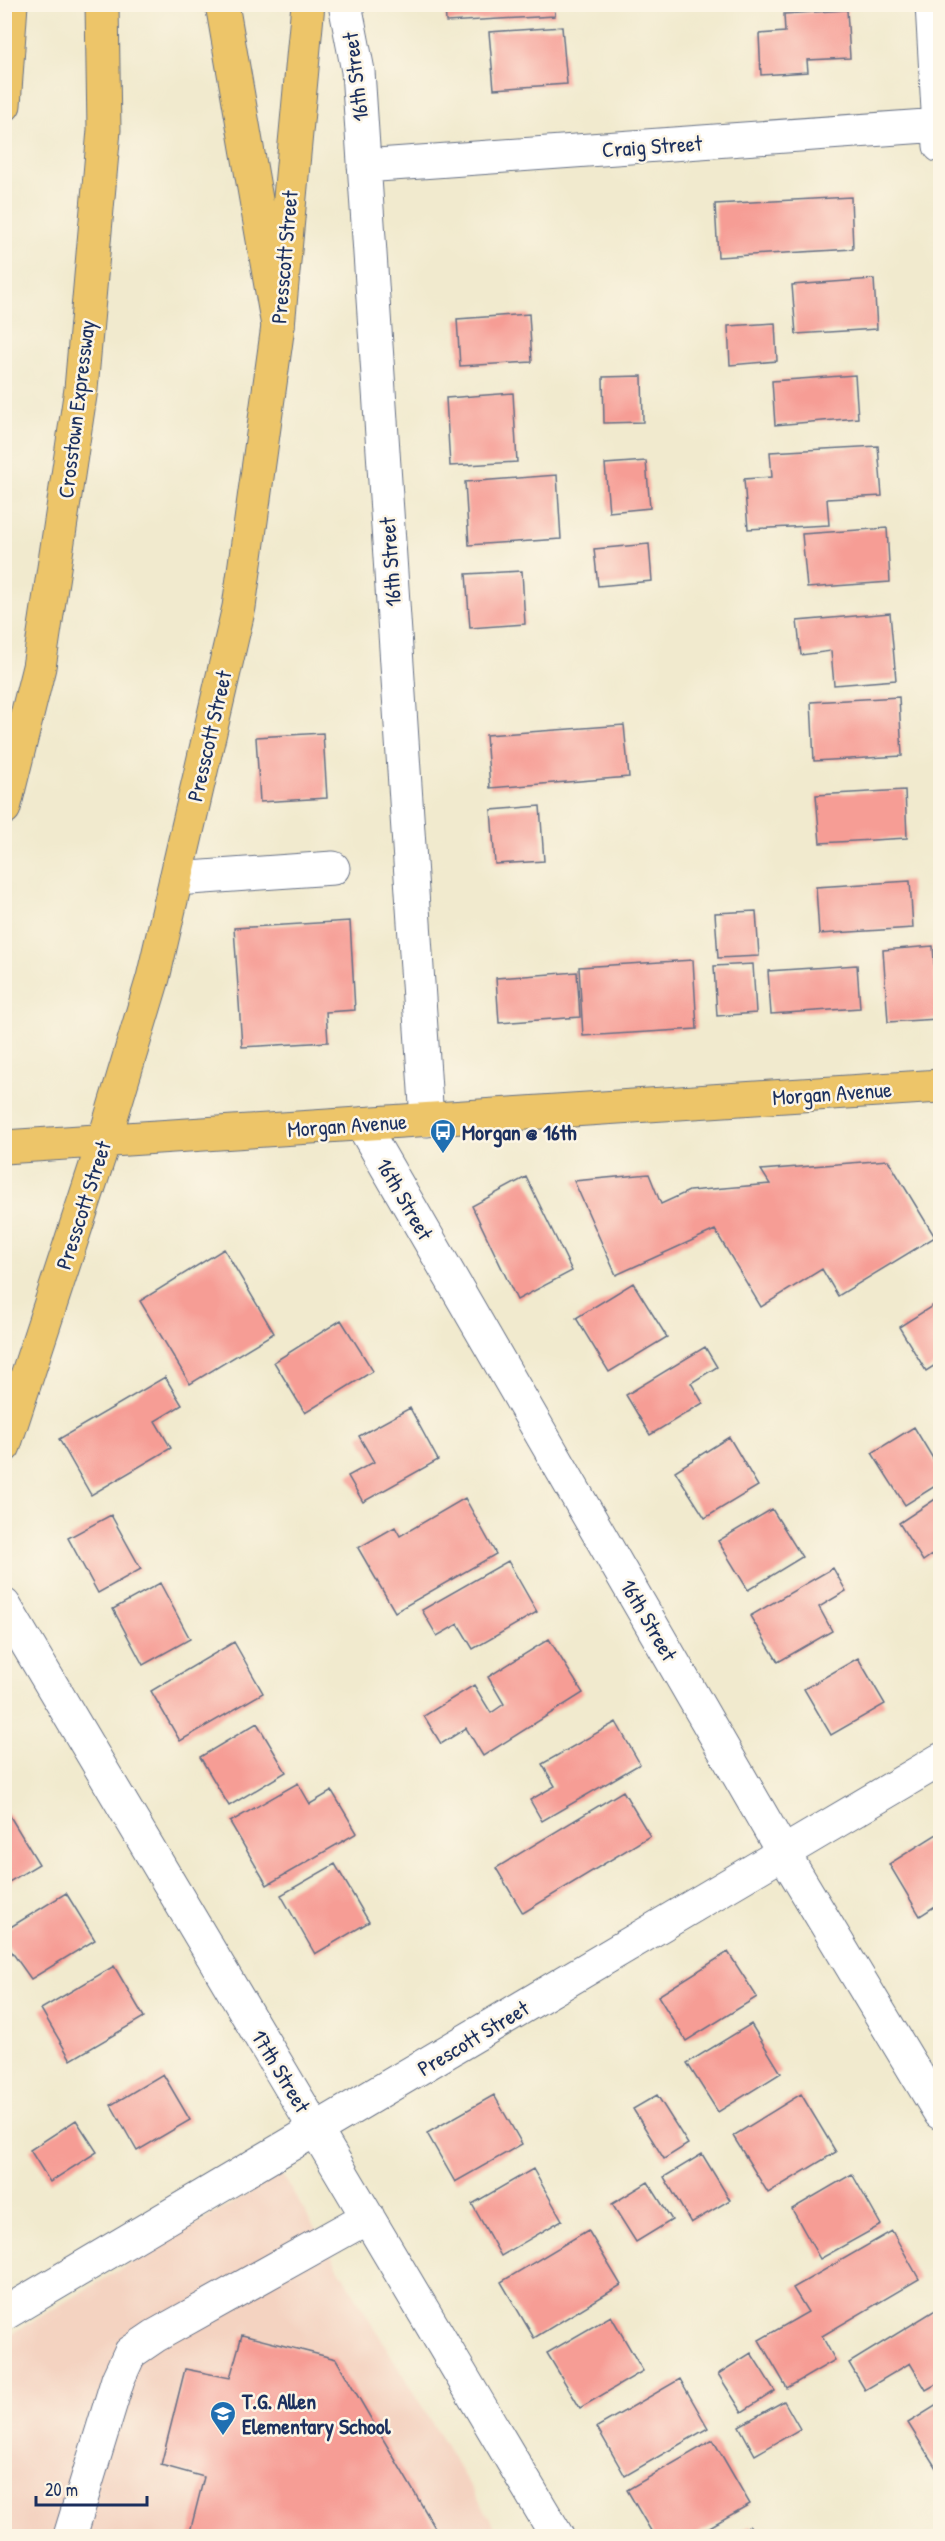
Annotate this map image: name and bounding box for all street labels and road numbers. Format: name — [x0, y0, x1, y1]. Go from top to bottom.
street label: 16th Street — [335, 30, 375, 123]
street label: Craig Street — [601, 128, 703, 164]
street label: Presscott Street — [263, 189, 305, 325]
street label: Crosstown Expressway — [50, 318, 102, 500]
street label: 16th Street — [372, 516, 408, 608]
street label: Presscott Street — [179, 667, 239, 804]
street label: Morgan Avenue — [771, 1074, 893, 1112]
street label: Morgan Avenue — [286, 1106, 408, 1144]
street label: Presscott Street — [48, 1136, 118, 1273]
street label: 16th Street — [370, 1153, 441, 1246]
street label: 16th Street — [614, 1574, 685, 1667]
street label: Prescott Street — [412, 1993, 535, 2083]
street label: 17th Street — [244, 2024, 318, 2119]

